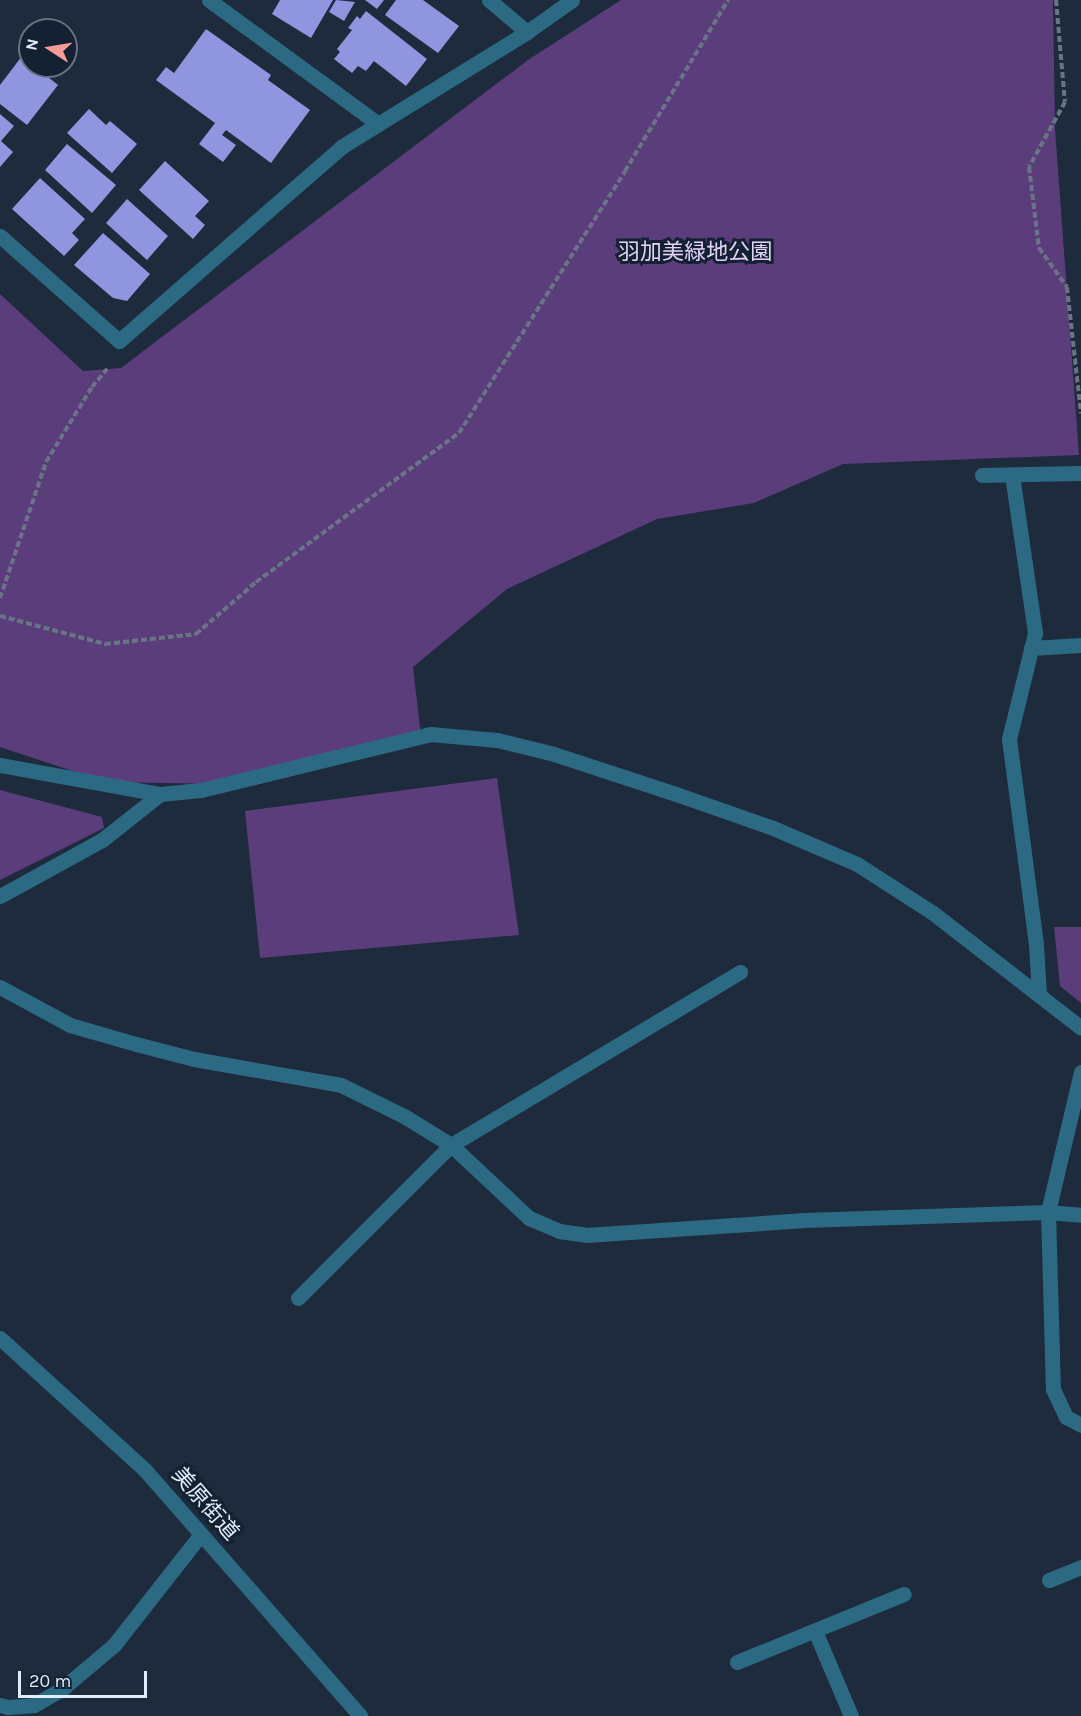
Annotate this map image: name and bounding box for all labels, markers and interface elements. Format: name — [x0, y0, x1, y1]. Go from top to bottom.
north arrow — [18, 18, 78, 78]
text: N — [21, 37, 42, 52]
park label: 羽加美緑地公園 — [618, 240, 772, 266]
street label: 美原街道 — [166, 1462, 244, 1546]
scale bar — [21, 1659, 150, 1697]
text: 20 m — [29, 1670, 71, 1692]

